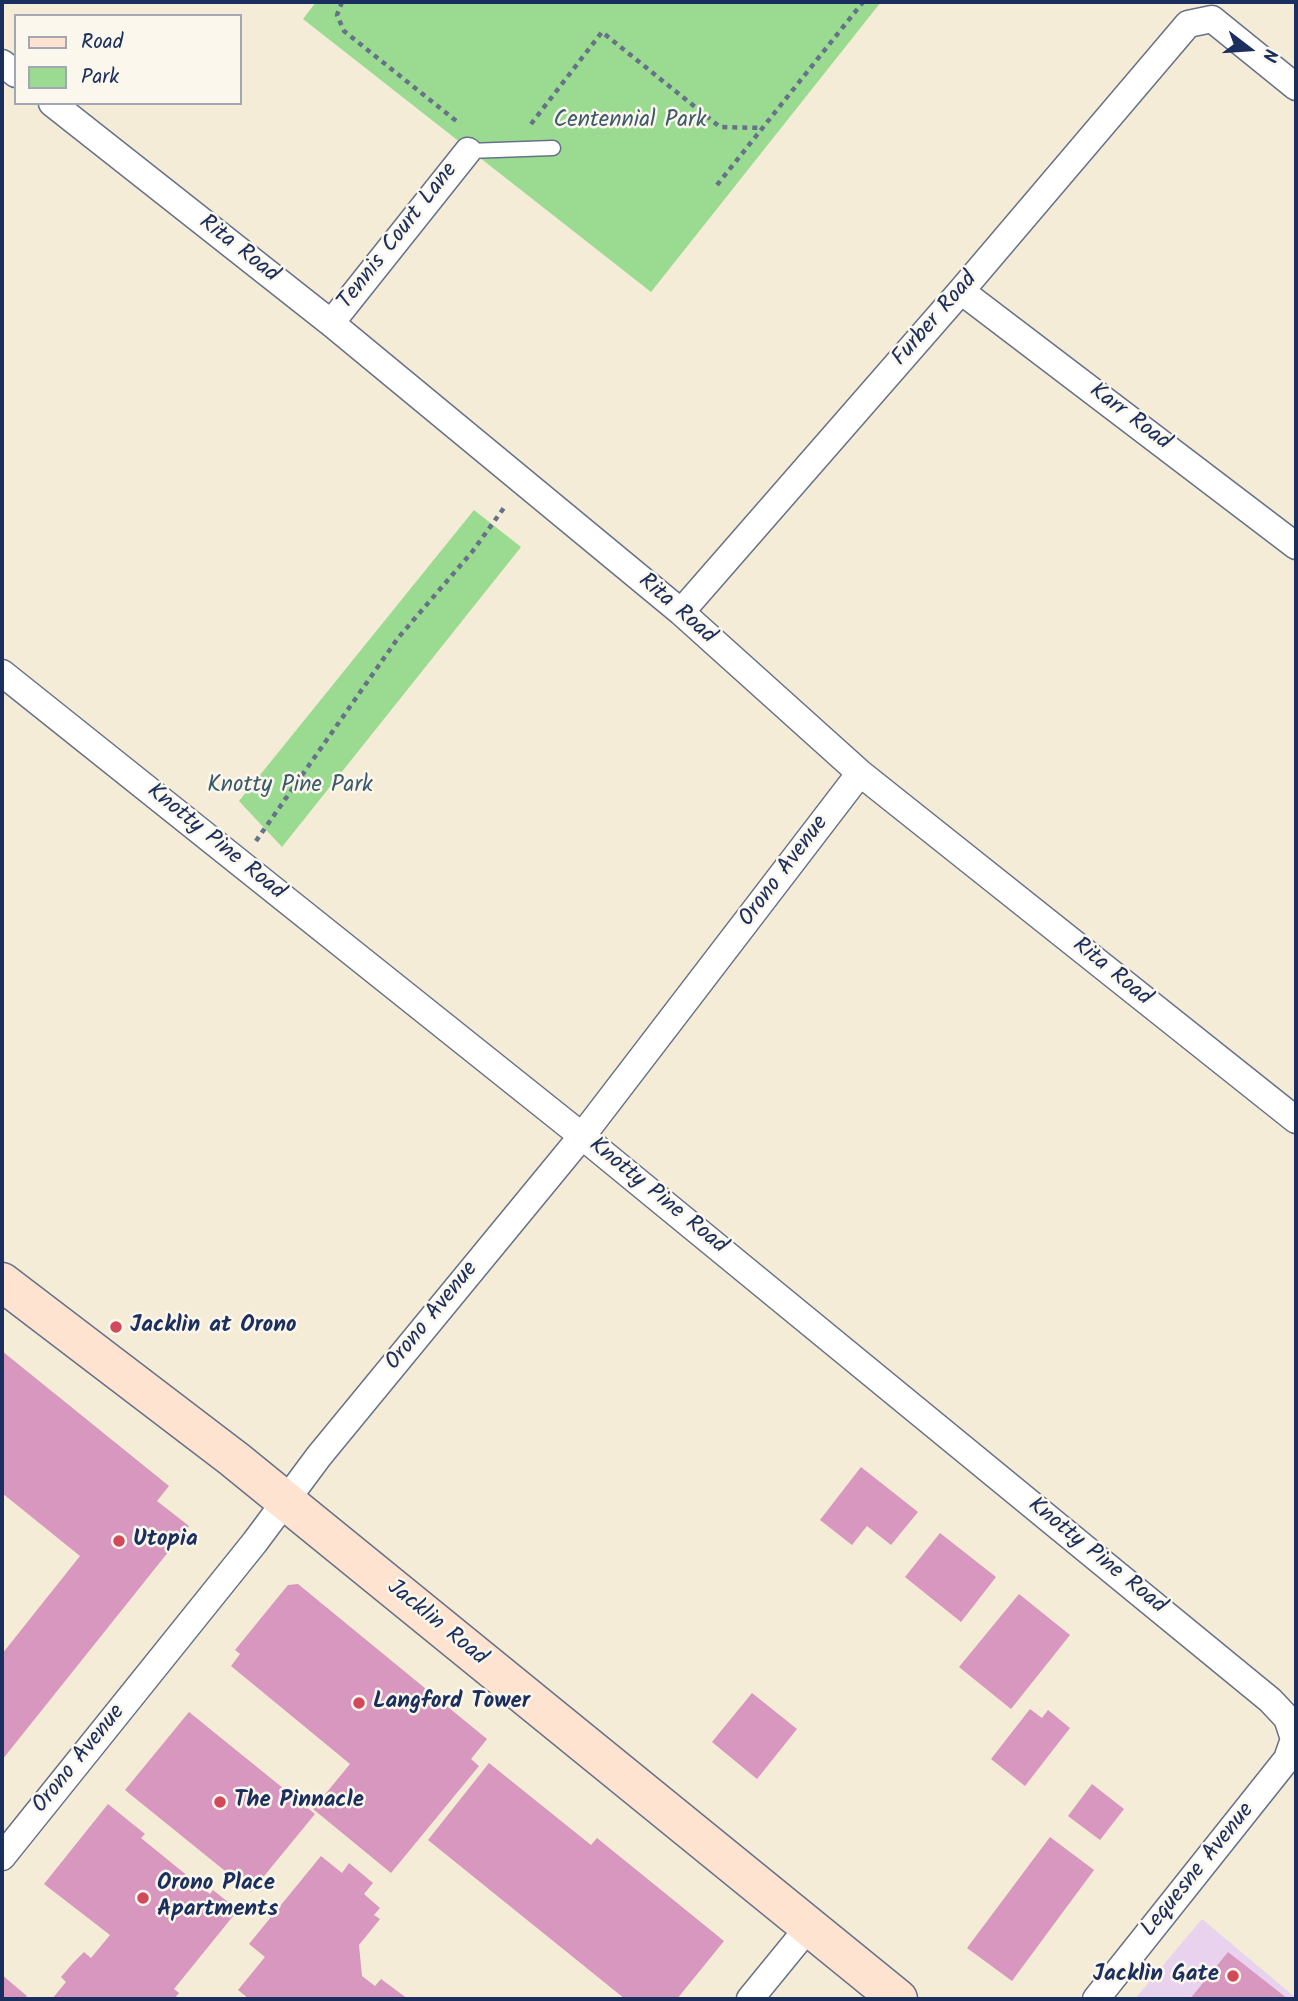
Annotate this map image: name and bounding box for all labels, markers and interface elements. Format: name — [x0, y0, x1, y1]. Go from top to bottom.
legend — [14, 14, 242, 105]
north arrow — [1214, 14, 1284, 84]
text: Road — [81, 26, 123, 59]
text: N — [1253, 45, 1285, 65]
text: Park — [81, 61, 119, 94]
park label: Centennial Park — [554, 108, 706, 136]
street label: Tennis Court Lane — [333, 158, 465, 316]
street label: Rita Road — [192, 210, 284, 290]
street label: Furber Road — [888, 267, 984, 373]
street label: Karr Road — [1083, 378, 1175, 458]
street label: Rita Road — [632, 569, 720, 651]
park label: Knotty Pine Park — [207, 773, 373, 801]
street label: Knotty Pine Road — [140, 779, 290, 907]
street label: Orono Avenue — [734, 811, 836, 933]
street label: Rita Road — [1066, 933, 1156, 1013]
street label: Knotty Pine Road — [582, 1133, 732, 1261]
street label: Orono Avenue — [381, 1257, 485, 1377]
place label: Jacklin at Orono — [130, 1313, 296, 1341]
marker: Jacklin at Orono — [108, 1319, 124, 1335]
street label: Knotty Pine Road — [1021, 1493, 1171, 1621]
place label: Utopia — [133, 1527, 198, 1555]
marker: Utopia — [111, 1533, 127, 1549]
street label: Jacklin Road — [380, 1575, 492, 1673]
place label: Langford Tower — [373, 1689, 530, 1717]
marker: Langford Tower — [351, 1695, 367, 1711]
street label: Orono Avenue — [28, 1700, 132, 1820]
place label: The Pinnacle — [234, 1788, 364, 1816]
marker: The Pinnacle — [212, 1794, 228, 1810]
street label: Lequesne Avenue — [1136, 1798, 1262, 1944]
place label: Orono Place Apartments — [157, 1871, 278, 1925]
marker: Orono Place Apartments — [135, 1890, 151, 1906]
place label: Jacklin Gate — [1093, 1962, 1219, 1990]
marker: Jacklin Gate — [1225, 1968, 1241, 1984]

